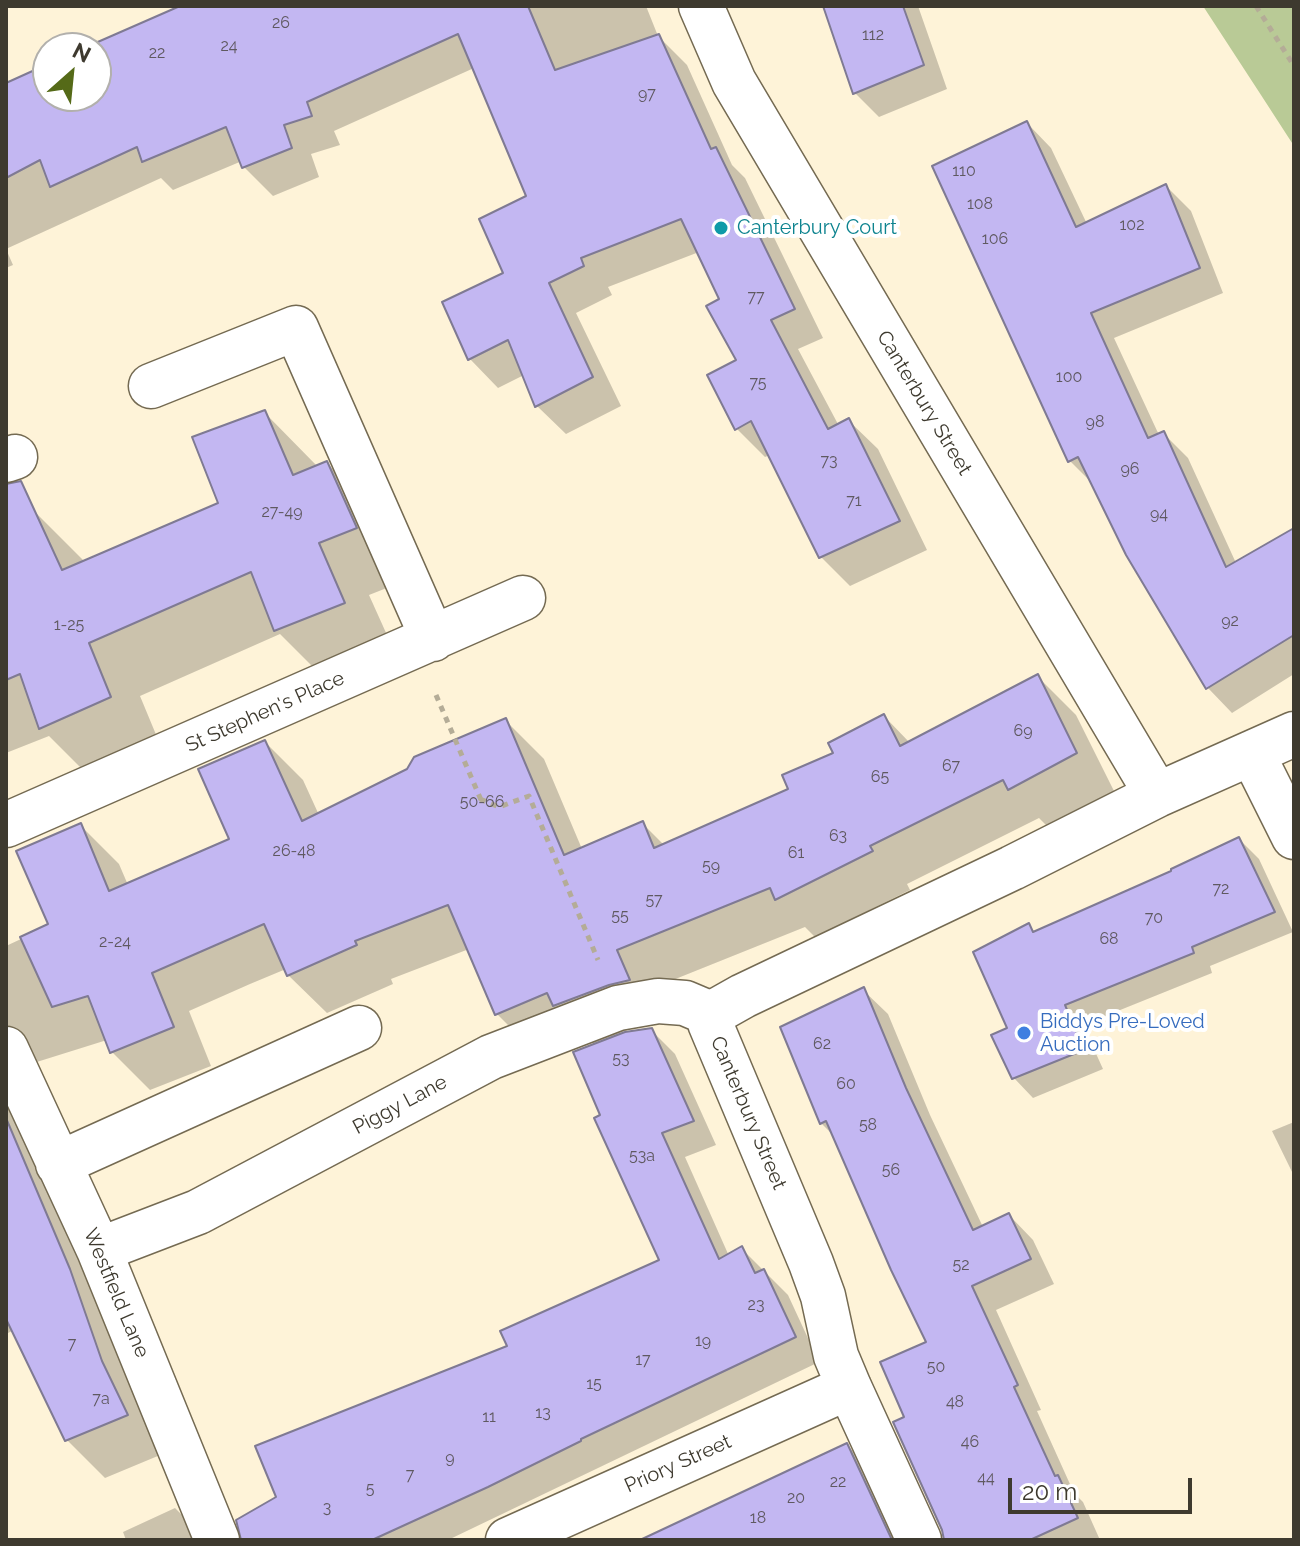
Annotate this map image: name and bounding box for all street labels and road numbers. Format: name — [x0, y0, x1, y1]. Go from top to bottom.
street label: Canterbury Street — [871, 326, 977, 480]
street label: St Stephen's Place — [182, 666, 348, 758]
street label: Canterbury Street — [705, 1033, 791, 1193]
street label: Piggy Lane — [349, 1070, 451, 1140]
street label: Westfield Lane — [78, 1225, 154, 1361]
street label: Priory Street — [621, 1430, 735, 1498]

